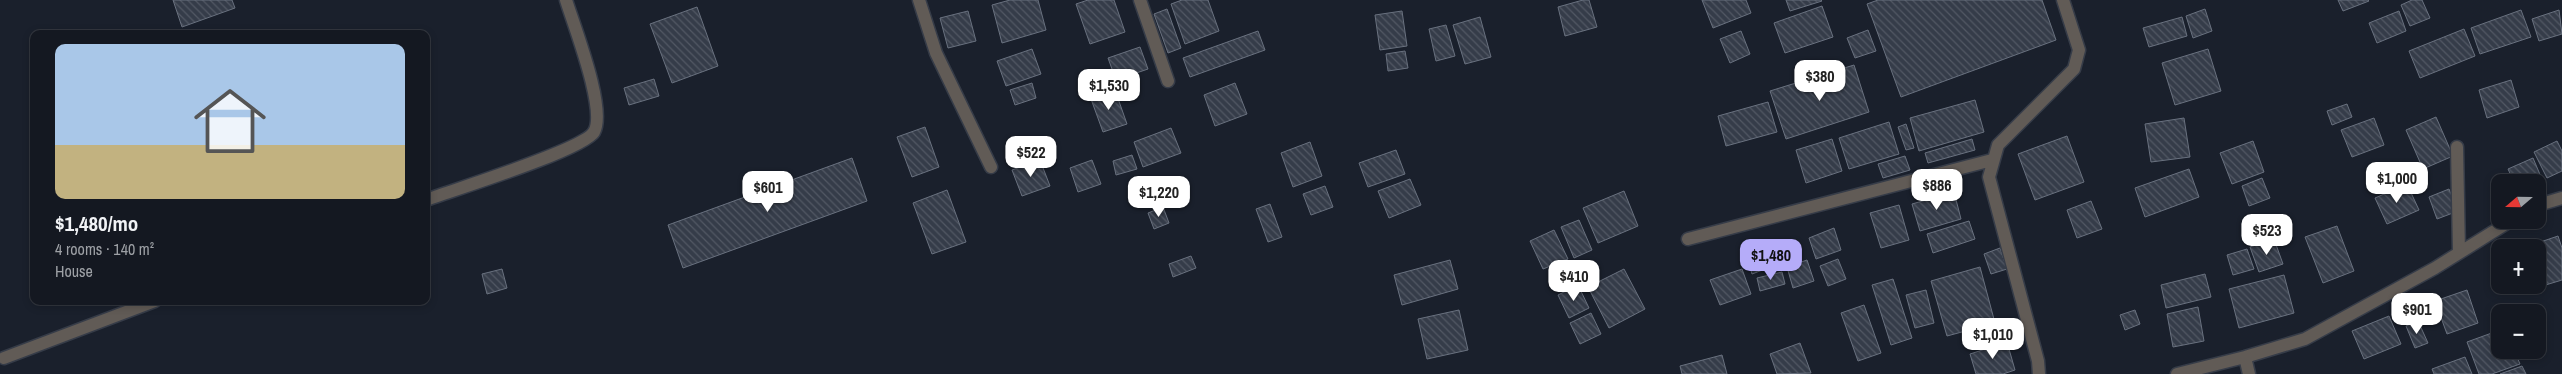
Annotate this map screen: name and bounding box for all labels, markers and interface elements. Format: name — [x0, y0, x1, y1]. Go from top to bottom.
pin: $380 — [1790, 59, 1850, 102]
text: $380 — [1805, 65, 1835, 87]
pin: $1,530 — [1068, 68, 1150, 111]
text: $1,530 — [1089, 74, 1129, 96]
icon: home — [185, 76, 275, 166]
pin: $522 — [1001, 136, 1061, 178]
text: $522 — [1016, 141, 1046, 163]
pin: $1,000 — [2356, 162, 2438, 204]
text: $1,000 — [2377, 167, 2417, 189]
pin: $886 — [1907, 168, 1967, 211]
pin: $601 — [738, 170, 798, 213]
text: $886 — [1922, 174, 1952, 196]
north arrow — [2491, 174, 2546, 229]
map controls — [2491, 174, 2546, 359]
text: $601 — [753, 176, 783, 198]
pin: $1,220 — [1118, 176, 1200, 218]
text: $1,220 — [1139, 181, 1179, 203]
text: $1,480/mo — [55, 209, 138, 238]
pin: $523 — [2237, 214, 2297, 256]
text: $523 — [2252, 219, 2282, 241]
text: 4 rooms · 140 m² — [55, 238, 154, 260]
pin: $1,480 — [1730, 238, 1812, 281]
button: + — [2491, 239, 2546, 294]
text: $1,480 — [1751, 244, 1791, 266]
text: House — [55, 260, 93, 282]
pin: $410 — [1544, 260, 1604, 302]
text: $410 — [1559, 265, 1589, 287]
pin: $901 — [2387, 292, 2447, 335]
text: $901 — [2402, 298, 2432, 320]
button: − — [2491, 304, 2546, 359]
pin: $1,010 — [1952, 318, 2034, 360]
text: $1,010 — [1973, 323, 2013, 345]

